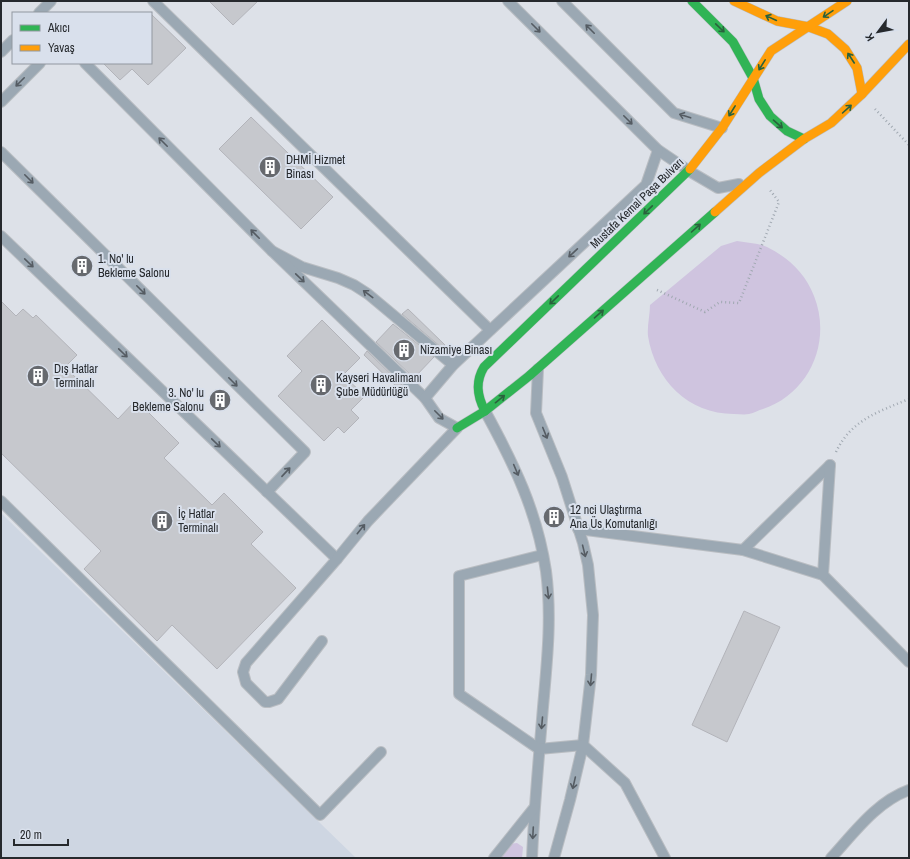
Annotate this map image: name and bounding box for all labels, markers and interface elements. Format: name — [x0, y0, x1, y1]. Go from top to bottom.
one-way arrow — [823, 10, 834, 18]
legend — [12, 12, 152, 64]
north arrow — [858, 12, 898, 52]
one-way arrow — [765, 14, 777, 21]
text: Akıcı — [47, 20, 70, 36]
one-way arrow — [715, 23, 725, 33]
one-way arrow — [531, 24, 541, 33]
one-way arrow — [585, 24, 595, 34]
text: K — [862, 30, 877, 44]
text: Yavaş — [48, 40, 75, 56]
one-way arrow — [847, 53, 855, 64]
one-way arrow — [758, 59, 766, 70]
one-way arrow — [15, 78, 25, 87]
one-way arrow — [842, 104, 852, 113]
one-way arrow — [728, 106, 737, 117]
one-way arrow — [678, 112, 691, 119]
one-way arrow — [623, 115, 633, 125]
one-way arrow — [773, 119, 784, 128]
one-way arrow — [158, 137, 168, 147]
place label: DHMİ Hizmet Binası — [286, 152, 345, 182]
building icon: DHMİ Hizmet Binası — [257, 154, 283, 180]
street label: Mustafa Kemal Paşa Bulvarı — [587, 154, 687, 252]
one-way arrow — [24, 174, 34, 184]
one-way arrow — [644, 205, 654, 214]
one-way arrow — [691, 224, 701, 233]
one-way arrow — [250, 229, 260, 239]
one-way arrow — [568, 249, 578, 258]
place label: 1. No' lu Bekleme Salonu — [98, 251, 170, 281]
building icon: 1. No' lu Bekleme Salonu — [69, 253, 95, 279]
one-way arrow — [24, 258, 34, 268]
one-way arrow — [295, 273, 305, 283]
one-way arrow — [136, 286, 146, 295]
one-way arrow — [362, 290, 373, 299]
one-way arrow — [550, 295, 560, 304]
one-way arrow — [594, 310, 604, 319]
building icon: Nizamiye Binası — [391, 337, 417, 363]
place label: Nizamiye Binası — [420, 342, 492, 358]
one-way arrow — [118, 348, 128, 358]
place label: Dış Hatlar Terminalı — [54, 361, 98, 391]
building icon: Dış Hatlar Terminalı — [25, 363, 51, 389]
place label: Kayseri Havalimanı Şube Müdürlüğü — [336, 370, 422, 400]
building icon: Kayseri Havalimanı Şube Müdürlüğü — [308, 372, 334, 398]
one-way arrow — [229, 377, 238, 387]
place label: 3. No' lu Bekleme Salonu — [132, 385, 204, 415]
building icon: 3. No' lu Bekleme Salonu — [207, 387, 233, 413]
one-way arrow — [495, 395, 506, 403]
one-way arrow — [434, 410, 444, 420]
one-way arrow — [541, 427, 549, 439]
one-way arrow — [211, 438, 221, 448]
one-way arrow — [513, 464, 520, 476]
one-way arrow — [281, 467, 291, 477]
place label: 12 nci Ulaştırma Ana Üs Komutanlığı — [569, 502, 658, 532]
building icon: 12 nci Ulaştırma Ana Üs Komutanlığı — [541, 504, 567, 530]
place label: İç Hatlar Terminalı — [178, 506, 218, 536]
building icon: İç Hatlar Terminalı — [149, 508, 175, 534]
one-way arrow — [357, 523, 366, 534]
one-way arrow — [581, 544, 589, 557]
one-way arrow — [544, 586, 552, 599]
one-way arrow — [587, 673, 594, 686]
one-way arrow — [538, 716, 545, 729]
one-way arrow — [570, 777, 578, 790]
scale bar — [14, 821, 68, 847]
one-way arrow — [529, 826, 536, 839]
text: 20 m — [20, 827, 42, 843]

